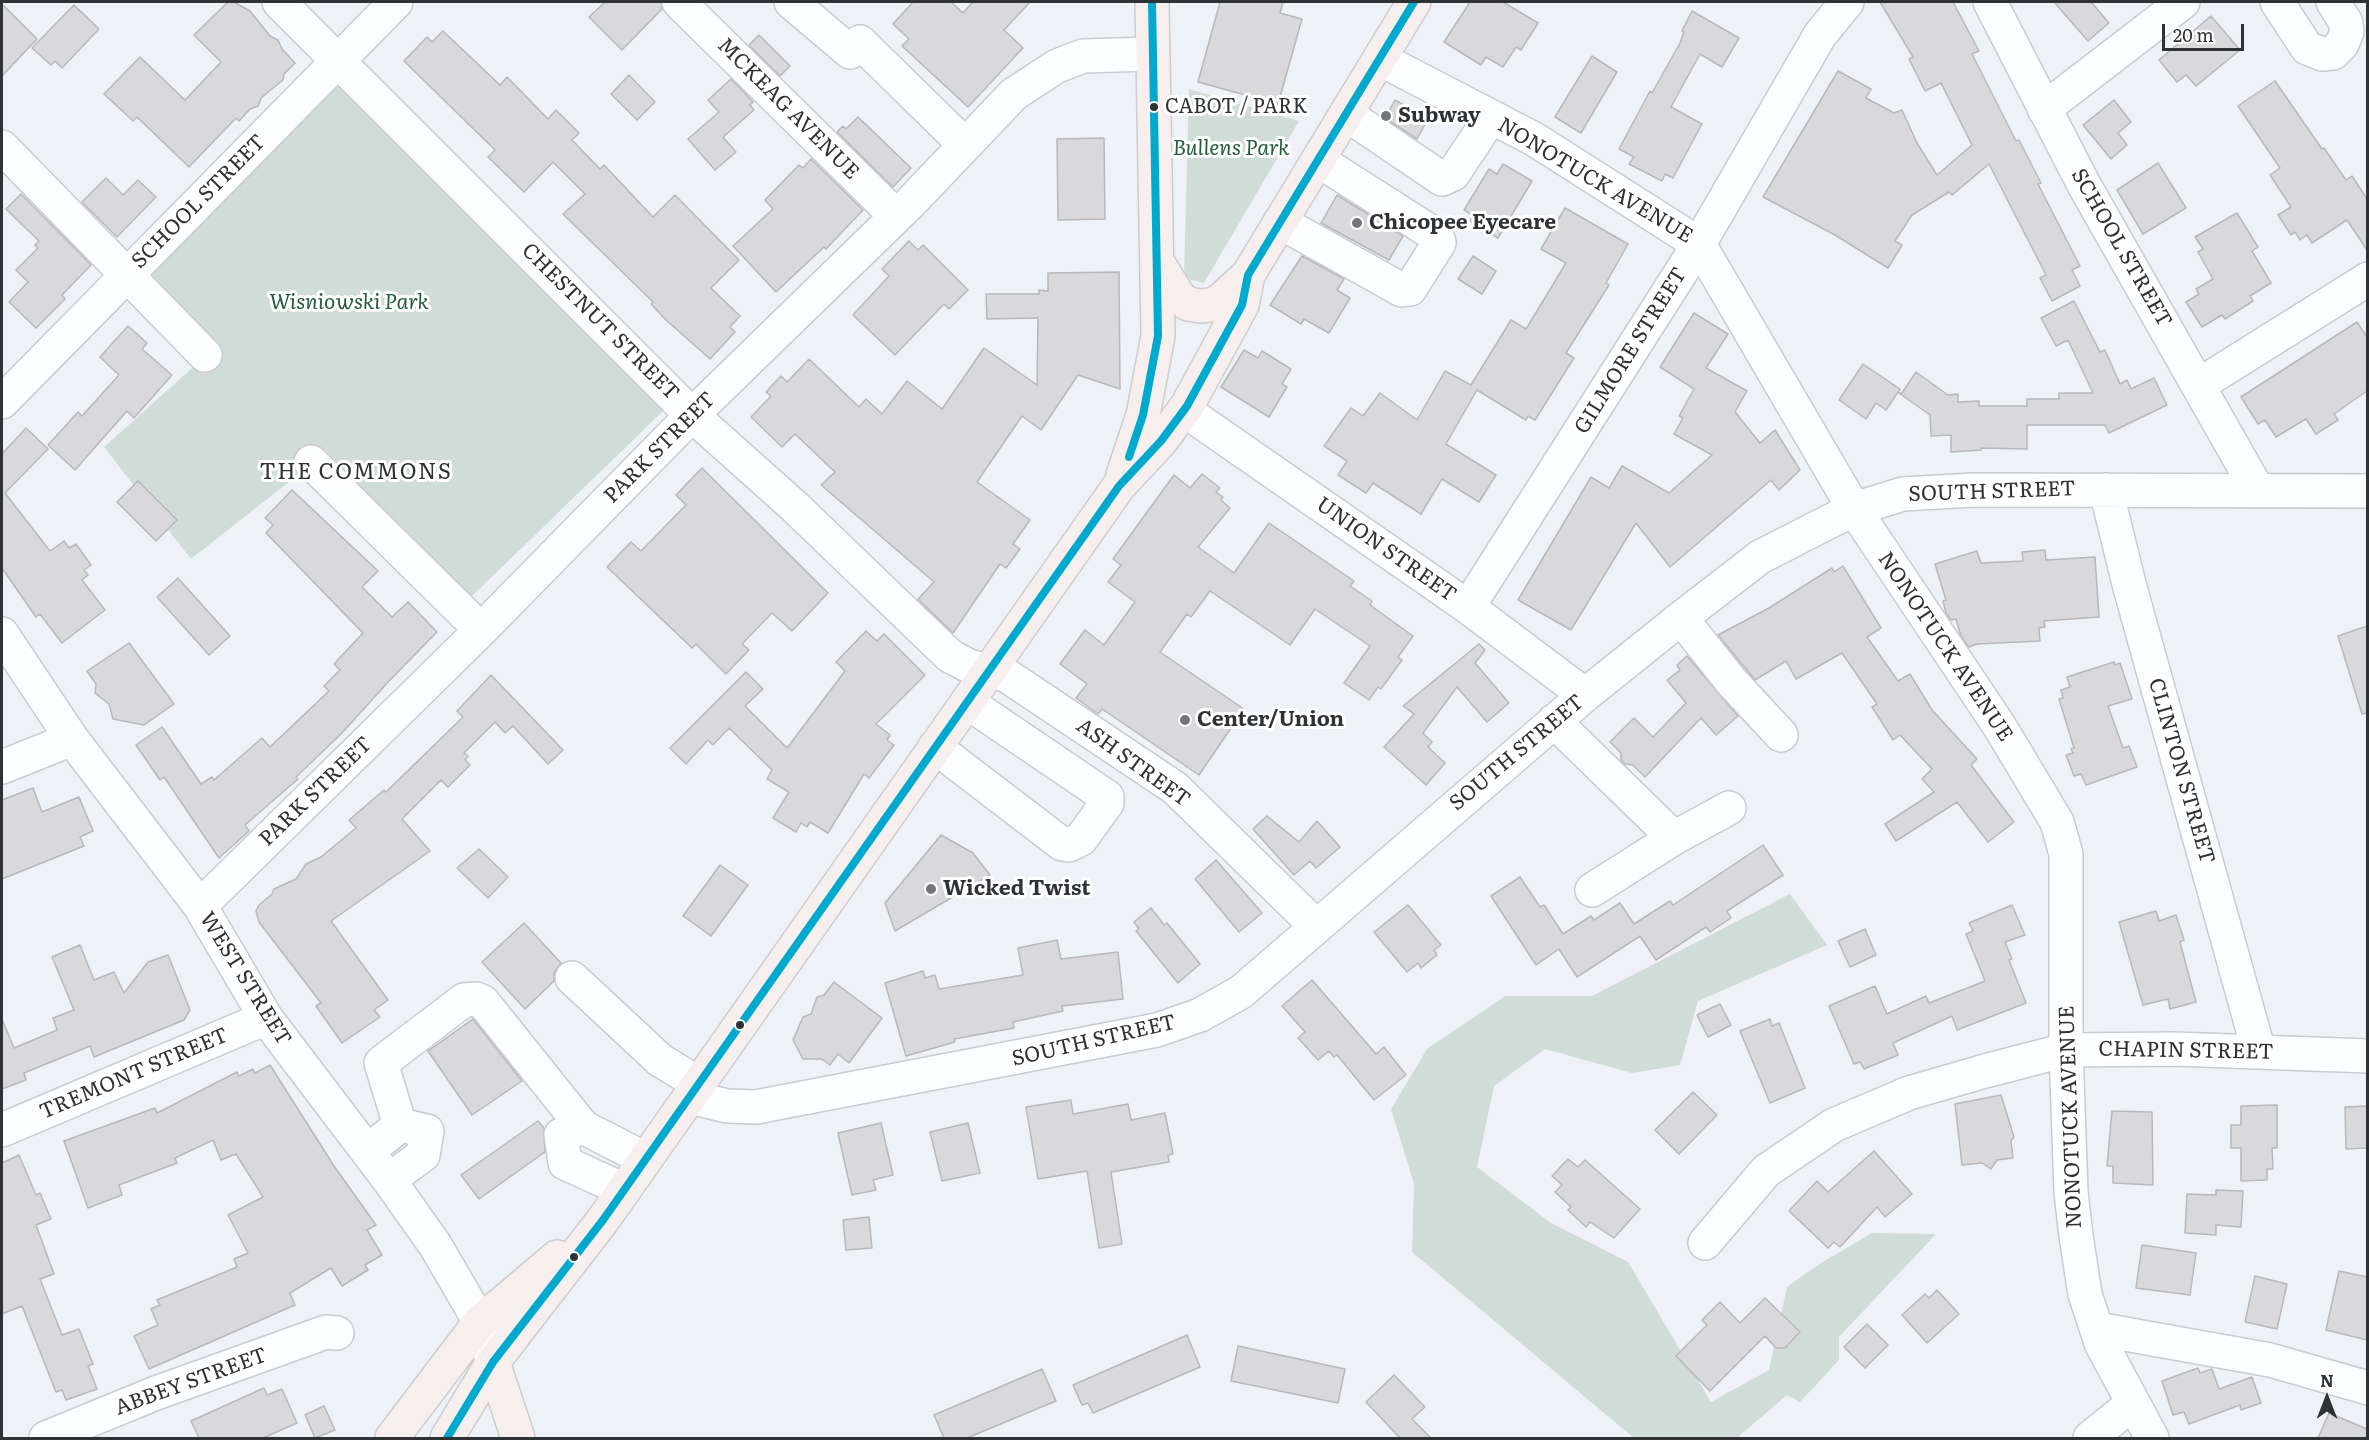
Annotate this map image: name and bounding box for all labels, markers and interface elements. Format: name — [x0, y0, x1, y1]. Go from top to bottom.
scale bar — [2165, 12, 2248, 50]
text: 20 m — [2173, 21, 2214, 48]
street label: MCKEAG AVENUE — [712, 33, 864, 185]
place label: CABOT / PARK — [1165, 95, 1308, 119]
marker: CABOT / PARK — [1148, 101, 1160, 113]
place label: Subway — [1398, 103, 1481, 129]
marker: Subway — [1379, 109, 1393, 123]
street label: NONOTUCK AVENUE — [1493, 113, 1697, 249]
street label: SCHOOL STREET — [127, 130, 271, 274]
park label: Bullens Park — [1172, 136, 1290, 162]
street label: SCHOOL STREET — [2065, 164, 2177, 332]
place label: Chicopee Eyecare — [1369, 210, 1556, 236]
marker: Chicopee Eyecare — [1350, 216, 1364, 230]
street label: CHESTNUT STREET — [516, 238, 684, 406]
street label: GILMORE STREET — [1570, 263, 1692, 439]
park label: Wisniowski Park — [269, 290, 429, 316]
street label: PARK STREET — [599, 387, 721, 509]
district label: THE COMMONS — [260, 460, 452, 486]
street label: SOUTH STREET — [1908, 476, 2076, 508]
street label: UNION STREET — [1311, 492, 1461, 608]
street label: NONOTUCK AVENUE — [1872, 547, 2018, 747]
street label: CLINTON STREET — [2142, 675, 2220, 867]
street label: SOUTH STREET — [1445, 690, 1589, 816]
place label: Center/Union — [1197, 707, 1344, 733]
street label: ASH STREET — [1071, 713, 1195, 813]
marker: Center/Union — [1178, 713, 1192, 727]
street label: PARK STREET — [255, 732, 377, 852]
place label: Wicked Twist — [943, 876, 1090, 902]
marker: Wicked Twist — [924, 882, 938, 896]
street label: WEST STREET — [194, 908, 296, 1050]
street label: NONOTUCK AVENUE — [2055, 1005, 2087, 1229]
street label: SOUTH STREET — [1010, 1010, 1178, 1072]
unlabelled marker — [734, 1019, 746, 1031]
street label: TREMONT STREET — [36, 1023, 232, 1125]
street label: CHAPIN STREET — [2098, 1037, 2274, 1065]
unlabelled marker — [568, 1251, 580, 1263]
street label: ABBEY STREET — [112, 1343, 270, 1421]
north arrow — [2297, 1368, 2357, 1428]
text: N — [2320, 1368, 2334, 1392]

